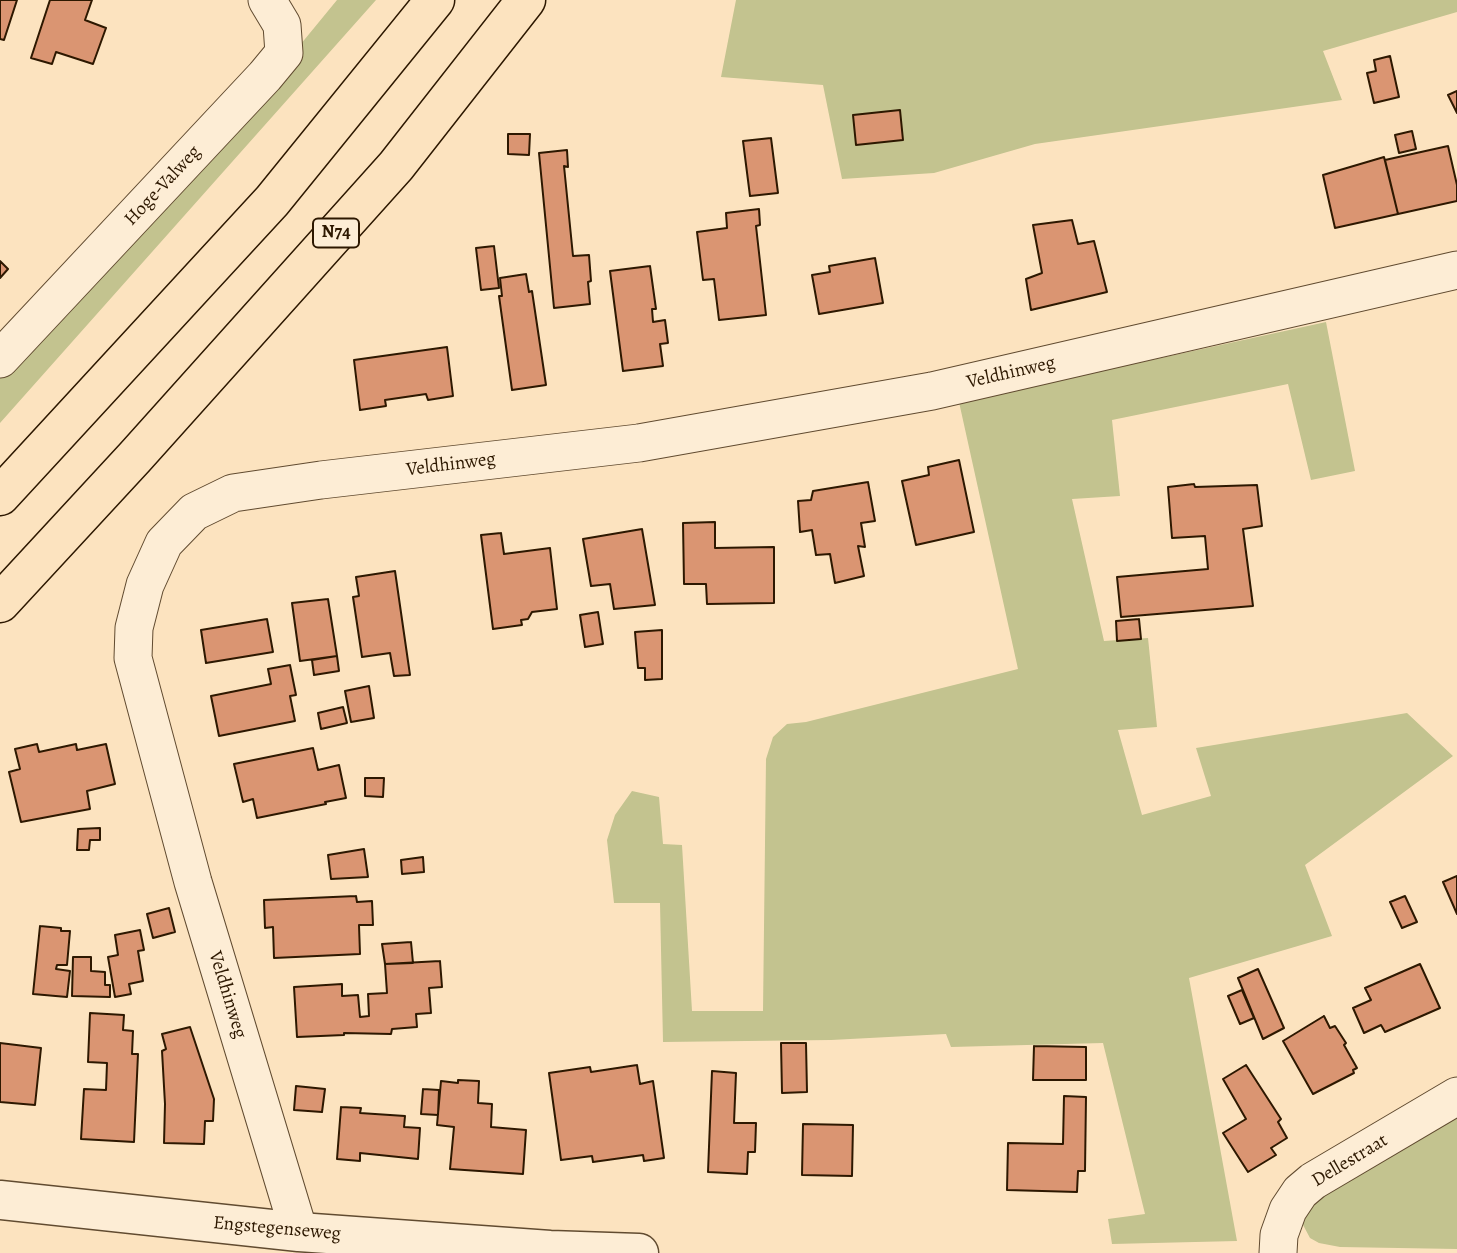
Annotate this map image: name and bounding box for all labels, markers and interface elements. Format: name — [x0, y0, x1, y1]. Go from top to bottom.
street label: Hoge-Valweg — [120, 141, 206, 231]
road number: N74 — [313, 218, 359, 247]
street label: Veldhinweg — [965, 352, 1057, 394]
street label: Veldhinweg — [405, 448, 497, 482]
street label: Veldhinweg — [203, 949, 251, 1041]
street label: Dellestraat — [1308, 1129, 1392, 1193]
street label: Engstegenseweg — [212, 1212, 342, 1246]

